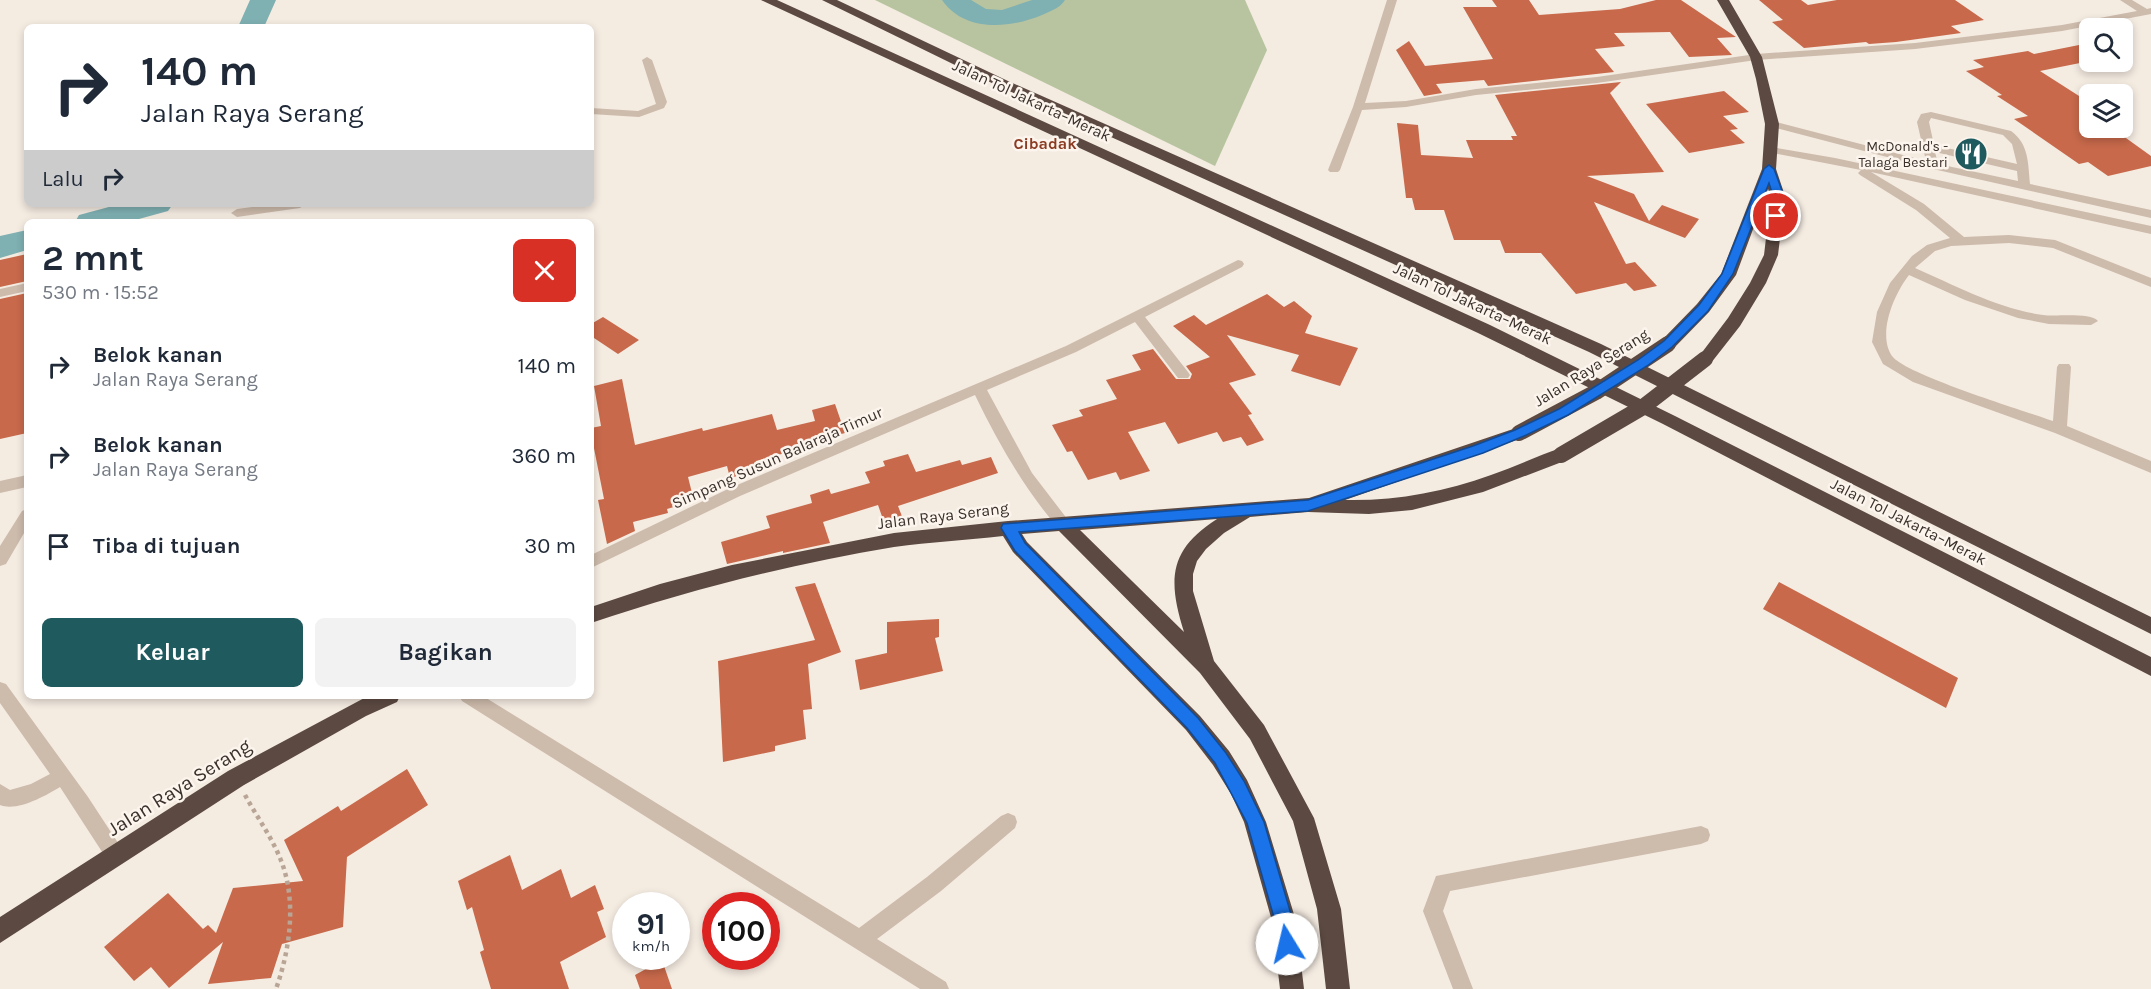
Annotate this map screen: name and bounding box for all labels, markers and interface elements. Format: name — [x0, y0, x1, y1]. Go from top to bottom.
map controls — [2079, 18, 2133, 138]
button: search — [2079, 18, 2133, 72]
text: 140 m — [141, 46, 258, 96]
icon: right — [42, 48, 120, 126]
street label: Jalan Tol Jakarta–Merak — [950, 55, 1114, 145]
button: layers — [2079, 84, 2133, 138]
text: Jalan Raya Serang — [141, 97, 363, 129]
district label: Cibadak — [1013, 134, 1077, 153]
restaurant icon: McDonald's - Talaga Bestari — [1953, 136, 1989, 172]
place label: McDonald's - Talaga Bestari — [1858, 138, 1948, 171]
icon: right — [96, 162, 129, 195]
text: Lalu — [42, 166, 84, 192]
pin — [1750, 190, 1801, 241]
icon: arrive — [1759, 199, 1792, 232]
text: 2 mnt — [42, 237, 144, 279]
button: close — [513, 239, 576, 302]
street label: Jalan Tol Jakarta–Merak — [1391, 258, 1555, 348]
text: 530 m · 15:52 — [42, 281, 159, 304]
street label: Jalan Raya Serang — [1530, 324, 1652, 410]
text: Belok kanan — [93, 342, 223, 368]
icon: right — [42, 350, 75, 383]
text: 140 m — [518, 353, 576, 379]
text: Jalan Raya Serang — [93, 368, 258, 391]
street label: Simpang Susun Balaraja Timur — [669, 402, 886, 513]
text: Belok kanan — [93, 432, 223, 458]
icon: right — [42, 440, 75, 473]
text: 360 m — [512, 443, 576, 469]
text: Jalan Raya Serang — [93, 458, 258, 481]
street label: Jalan Tol Jakarta–Merak — [1828, 474, 1990, 569]
street label: Jalan Raya Serang — [876, 498, 1010, 533]
icon: arrive — [42, 530, 75, 563]
text: Tiba di tujuan — [93, 533, 240, 559]
text: 30 m — [524, 533, 576, 559]
button: Keluar — [42, 618, 303, 687]
button: Bagikan — [315, 618, 576, 687]
street label: Jalan Raya Serang — [103, 734, 255, 841]
speed limit sign: 100 — [702, 892, 780, 970]
text: 91 — [636, 906, 665, 942]
position arrow — [1255, 912, 1319, 976]
text: km/h — [632, 937, 670, 955]

